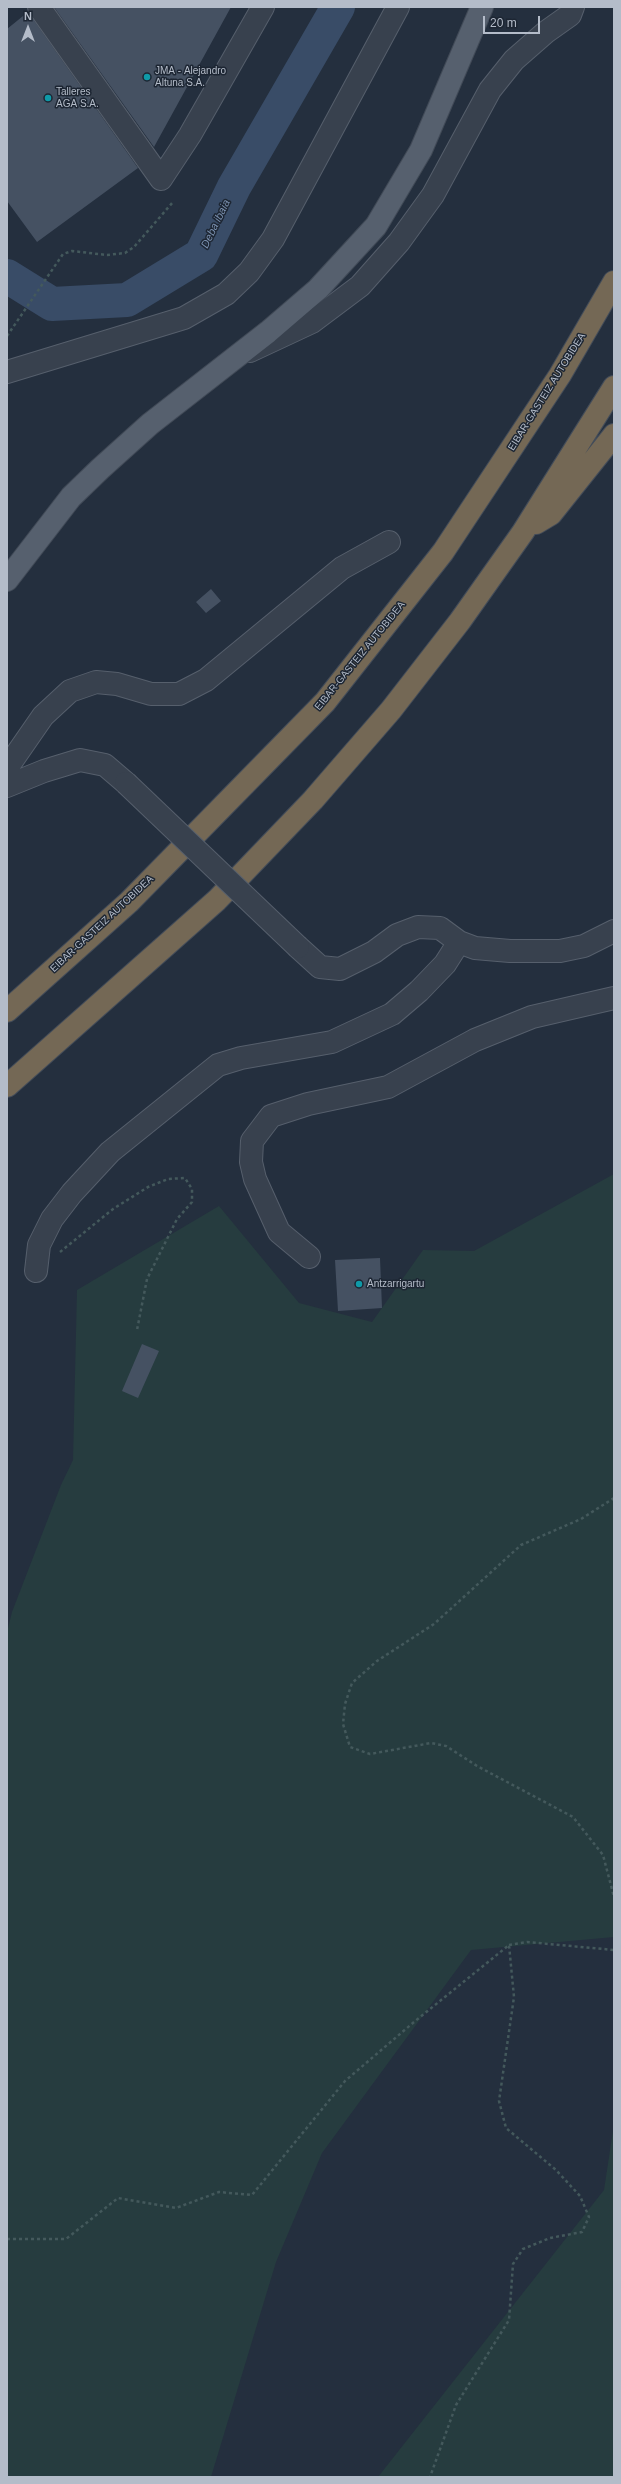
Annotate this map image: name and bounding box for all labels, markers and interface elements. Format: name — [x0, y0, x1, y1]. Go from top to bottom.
north arrow — [8, 8, 48, 48]
scale bar — [485, 8, 542, 34]
text: N — [24, 10, 32, 22]
text: 20 m — [490, 16, 517, 30]
place label: JMA - Alejandro Altuna S.A. — [155, 65, 226, 88]
marker: JMA - Alejandro Altuna S.A. — [142, 72, 152, 82]
place label: Talleres AGA S.A. — [56, 86, 99, 110]
marker: Talleres AGA S.A. — [43, 93, 53, 103]
water label: Deba ibaia — [199, 197, 233, 251]
street label: EIBAR-GASTEIZ AUTOBIDEA — [506, 331, 588, 453]
street label: EIBAR-GASTEIZ AUTOBIDEA — [312, 599, 408, 713]
street label: EIBAR-GASTEIZ AUTOBIDEA — [48, 873, 156, 975]
place label: Antzarrigartu — [367, 1278, 424, 1290]
marker: Antzarrigartu — [354, 1279, 364, 1289]

